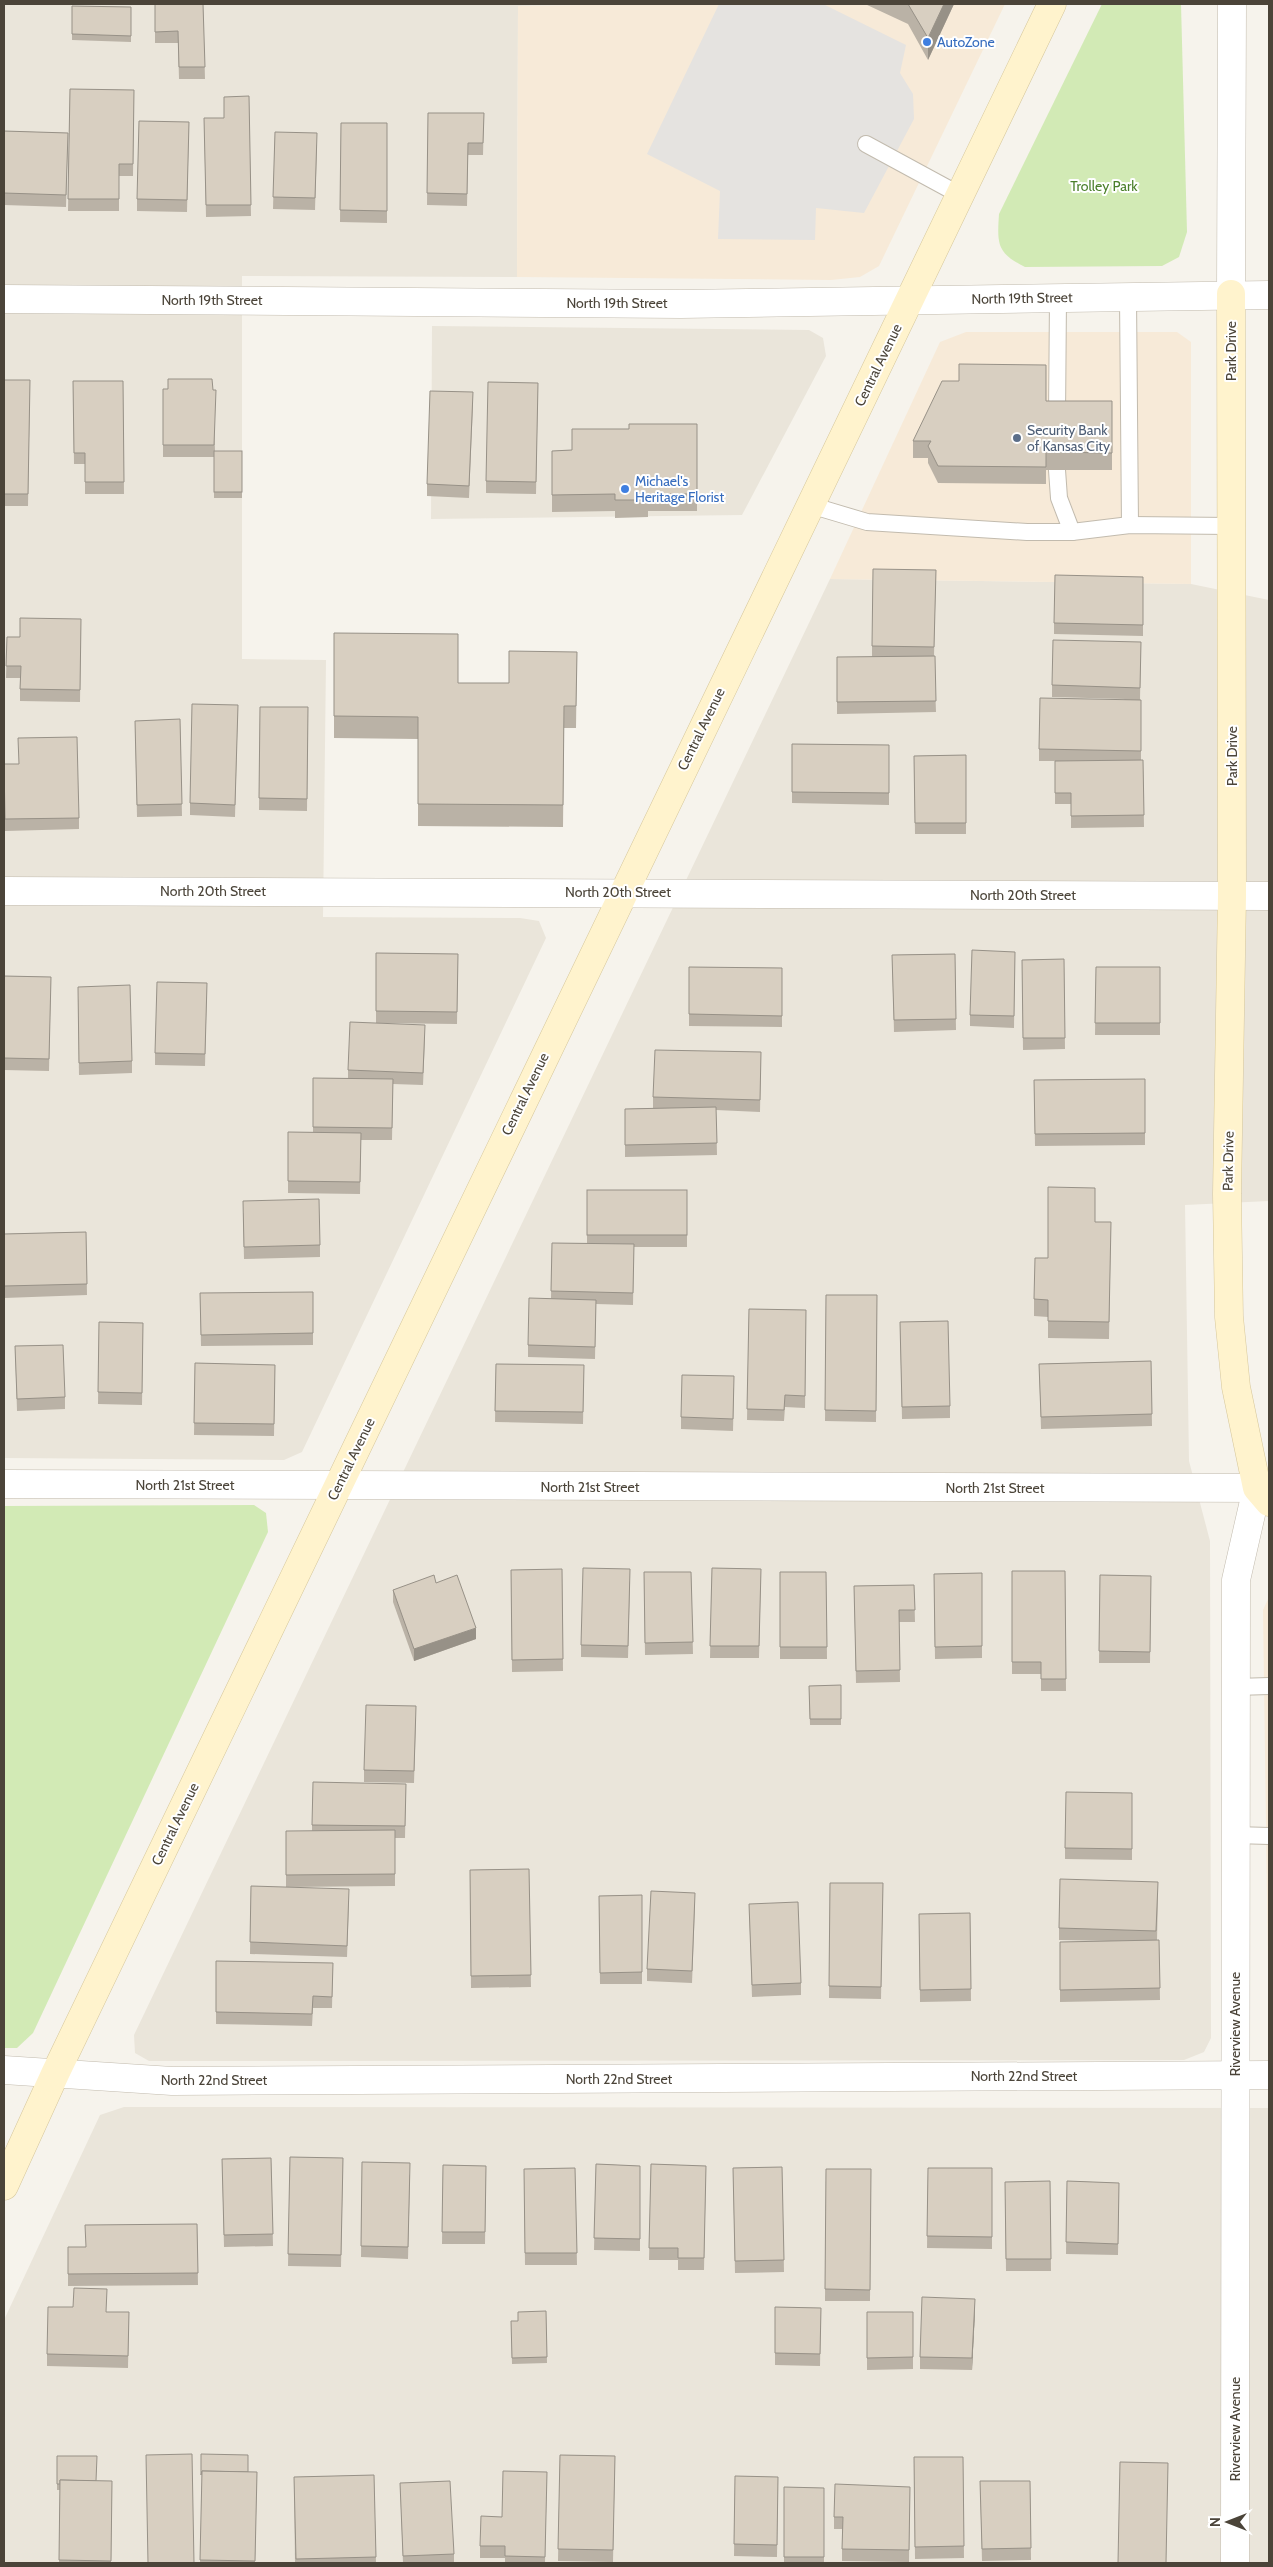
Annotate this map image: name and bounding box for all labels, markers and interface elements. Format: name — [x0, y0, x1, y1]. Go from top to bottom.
place label: AutoZone — [937, 33, 995, 51]
marker: AutoZone — [921, 36, 933, 48]
park label: Trolley Park — [1070, 177, 1138, 195]
street label: North 19th Street — [971, 288, 1073, 308]
street label: North 19th Street — [161, 291, 263, 309]
street label: North 19th Street — [566, 294, 668, 312]
street label: Central Avenue — [850, 321, 906, 409]
street label: Park Drive — [1222, 321, 1240, 381]
place label: Security Bank of Kansas City — [1027, 421, 1110, 455]
marker: Security Bank of Kansas City — [1011, 432, 1023, 444]
place label: Michael's Heritage Florist — [635, 472, 724, 506]
marker: Michael's Heritage Florist — [619, 483, 631, 495]
street label: Central Avenue — [673, 685, 729, 773]
street label: Park Drive — [1223, 726, 1241, 786]
street label: North 20th Street — [160, 882, 266, 900]
street label: North 20th Street — [565, 883, 671, 901]
street label: North 20th Street — [970, 886, 1076, 904]
street label: Central Avenue — [497, 1050, 553, 1138]
street label: Park Drive — [1218, 1131, 1238, 1191]
street label: Central Avenue — [323, 1415, 379, 1503]
street label: North 21st Street — [136, 1476, 235, 1494]
street label: North 21st Street — [541, 1478, 640, 1496]
street label: North 21st Street — [946, 1479, 1045, 1497]
street label: Central Avenue — [147, 1780, 203, 1868]
street label: Riverview Avenue — [1226, 1972, 1244, 2076]
street label: North 22nd Street — [971, 2067, 1078, 2085]
street label: North 22nd Street — [566, 2070, 673, 2088]
street label: North 22nd Street — [161, 2071, 268, 2089]
street label: Riverview Avenue — [1226, 2377, 1244, 2481]
north arrow — [1203, 2497, 1253, 2547]
text: N — [1206, 2517, 1224, 2527]

